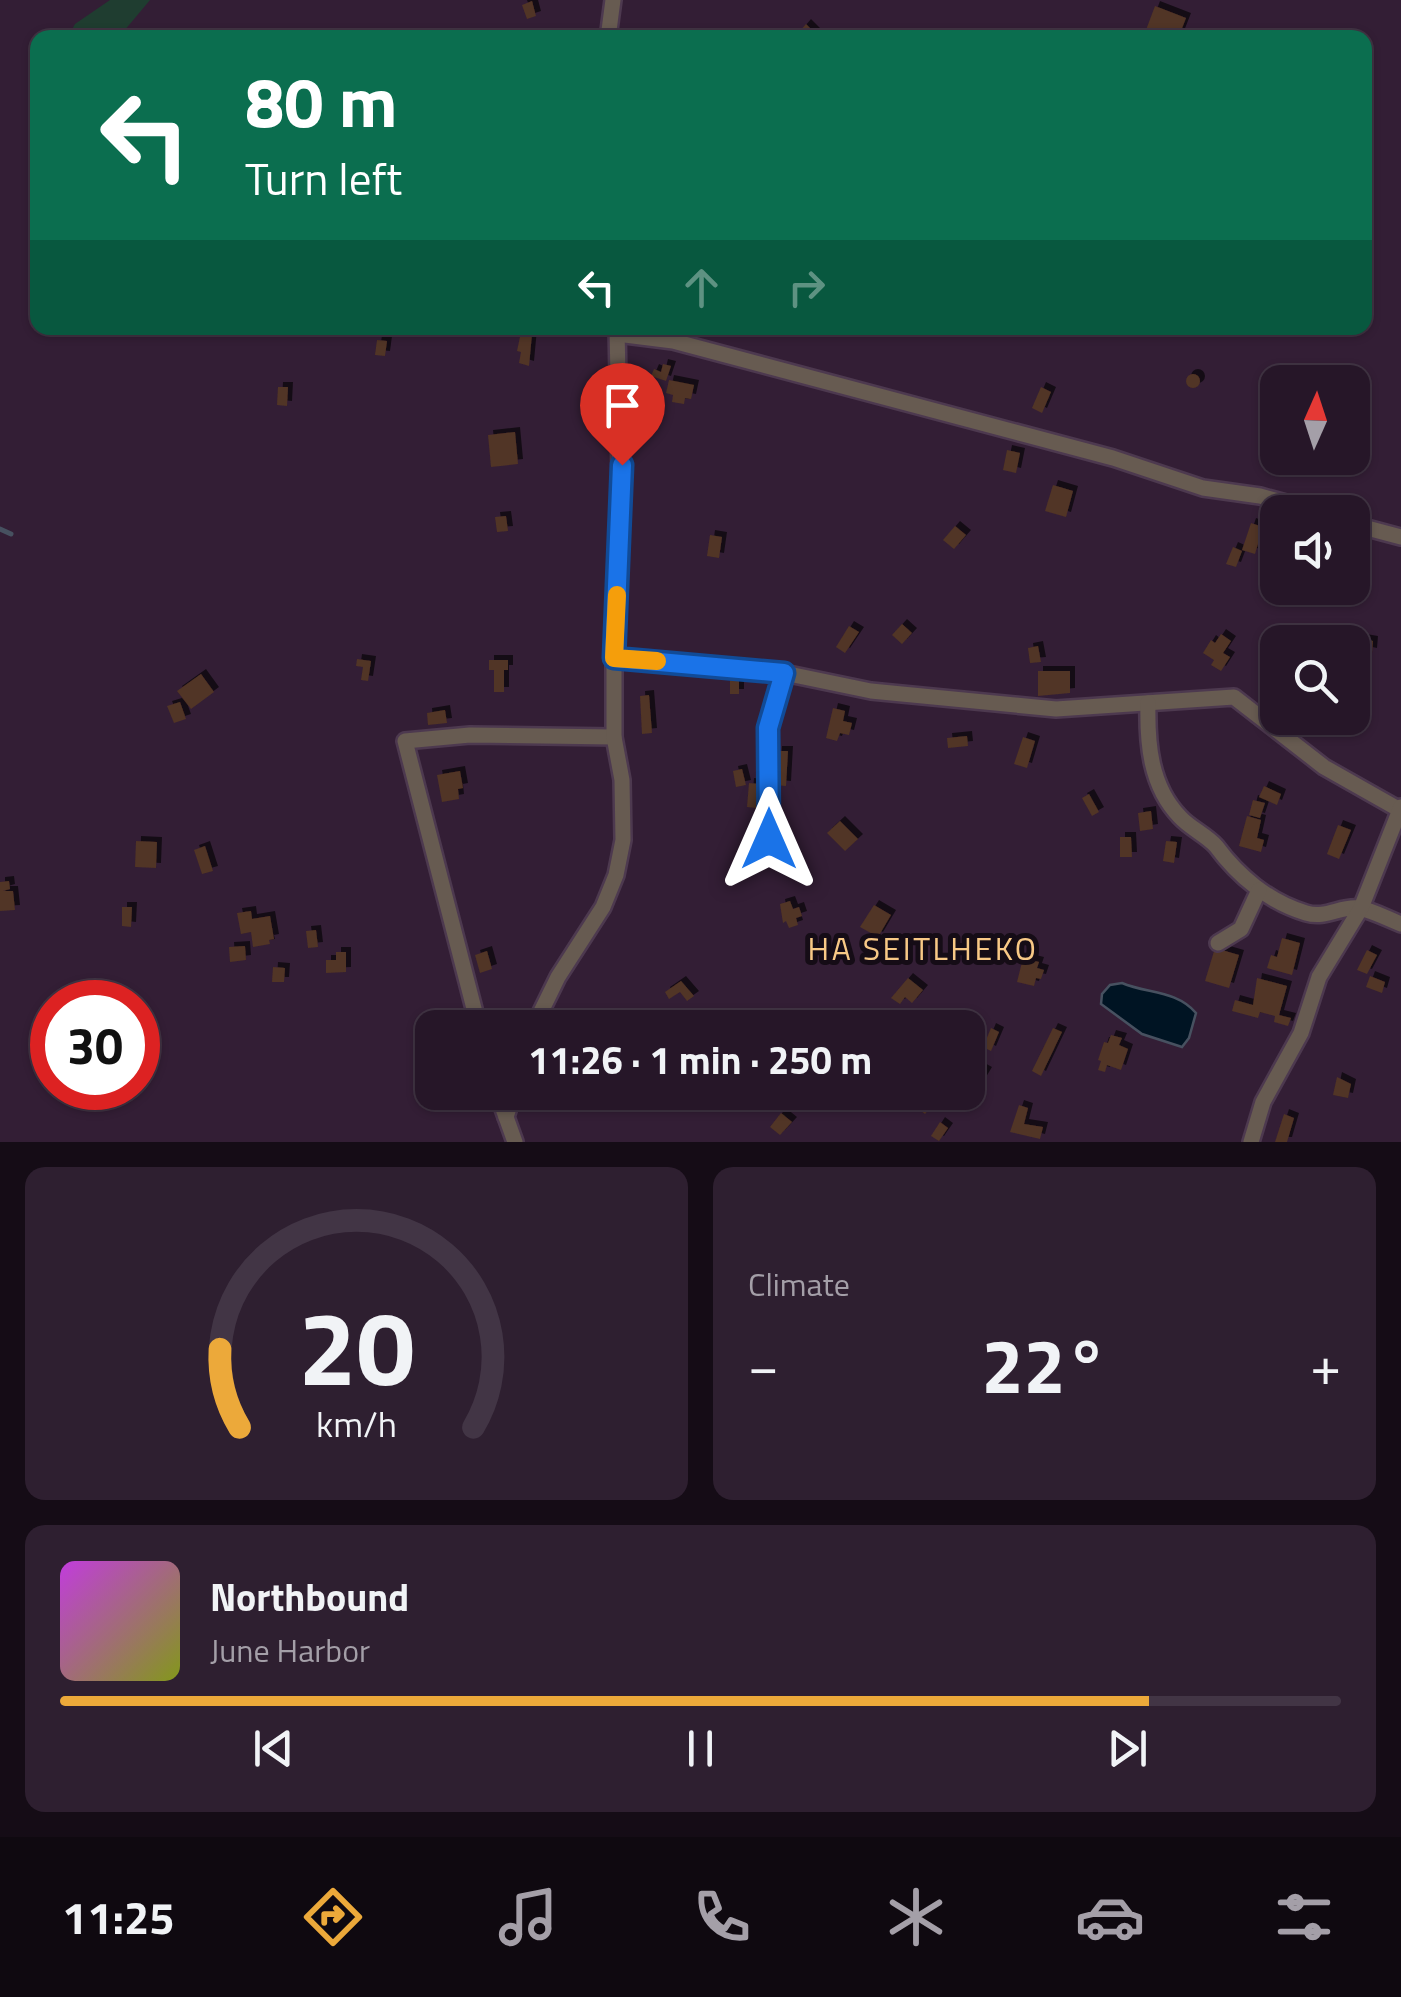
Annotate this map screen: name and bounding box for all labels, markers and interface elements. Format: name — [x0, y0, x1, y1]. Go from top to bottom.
text: 80 m — [245, 48, 398, 154]
icon: left — [80, 70, 210, 200]
text: Turn left — [245, 144, 402, 212]
icon: left — [569, 260, 624, 315]
icon: ahead — [674, 260, 729, 315]
icon: right — [779, 260, 834, 315]
pin — [580, 363, 665, 466]
north arrow — [1260, 365, 1370, 475]
map controls — [1260, 365, 1370, 735]
icon: arrive — [595, 378, 650, 433]
button: sound — [1260, 495, 1370, 605]
button: search — [1260, 625, 1370, 735]
position arrow — [717, 787, 821, 891]
district label: HA SEITLHEKO — [808, 924, 1038, 972]
speed limit sign: 30 — [30, 980, 160, 1110]
text: 11:26 · 1 min · 250 m — [528, 1031, 872, 1089]
text: Climate — [748, 1260, 850, 1308]
text: 20 — [298, 1267, 415, 1425]
text: 22° — [981, 1308, 1108, 1422]
text: − — [748, 1323, 779, 1406]
text: + — [1310, 1323, 1341, 1406]
text: km/h — [316, 1396, 397, 1451]
text: Northbound — [210, 1568, 409, 1626]
text: June Harbor — [210, 1626, 370, 1674]
icon: previous — [246, 1721, 301, 1776]
icon: pause — [673, 1721, 728, 1776]
icon: next — [1100, 1721, 1155, 1776]
icon: directions — [298, 1882, 368, 1952]
icon: music — [493, 1882, 563, 1952]
icon: phone — [687, 1882, 757, 1952]
icon: climate — [881, 1882, 951, 1952]
icon: car — [1075, 1882, 1145, 1952]
icon: filters — [1269, 1882, 1339, 1952]
text: 11:25 — [62, 1883, 174, 1951]

